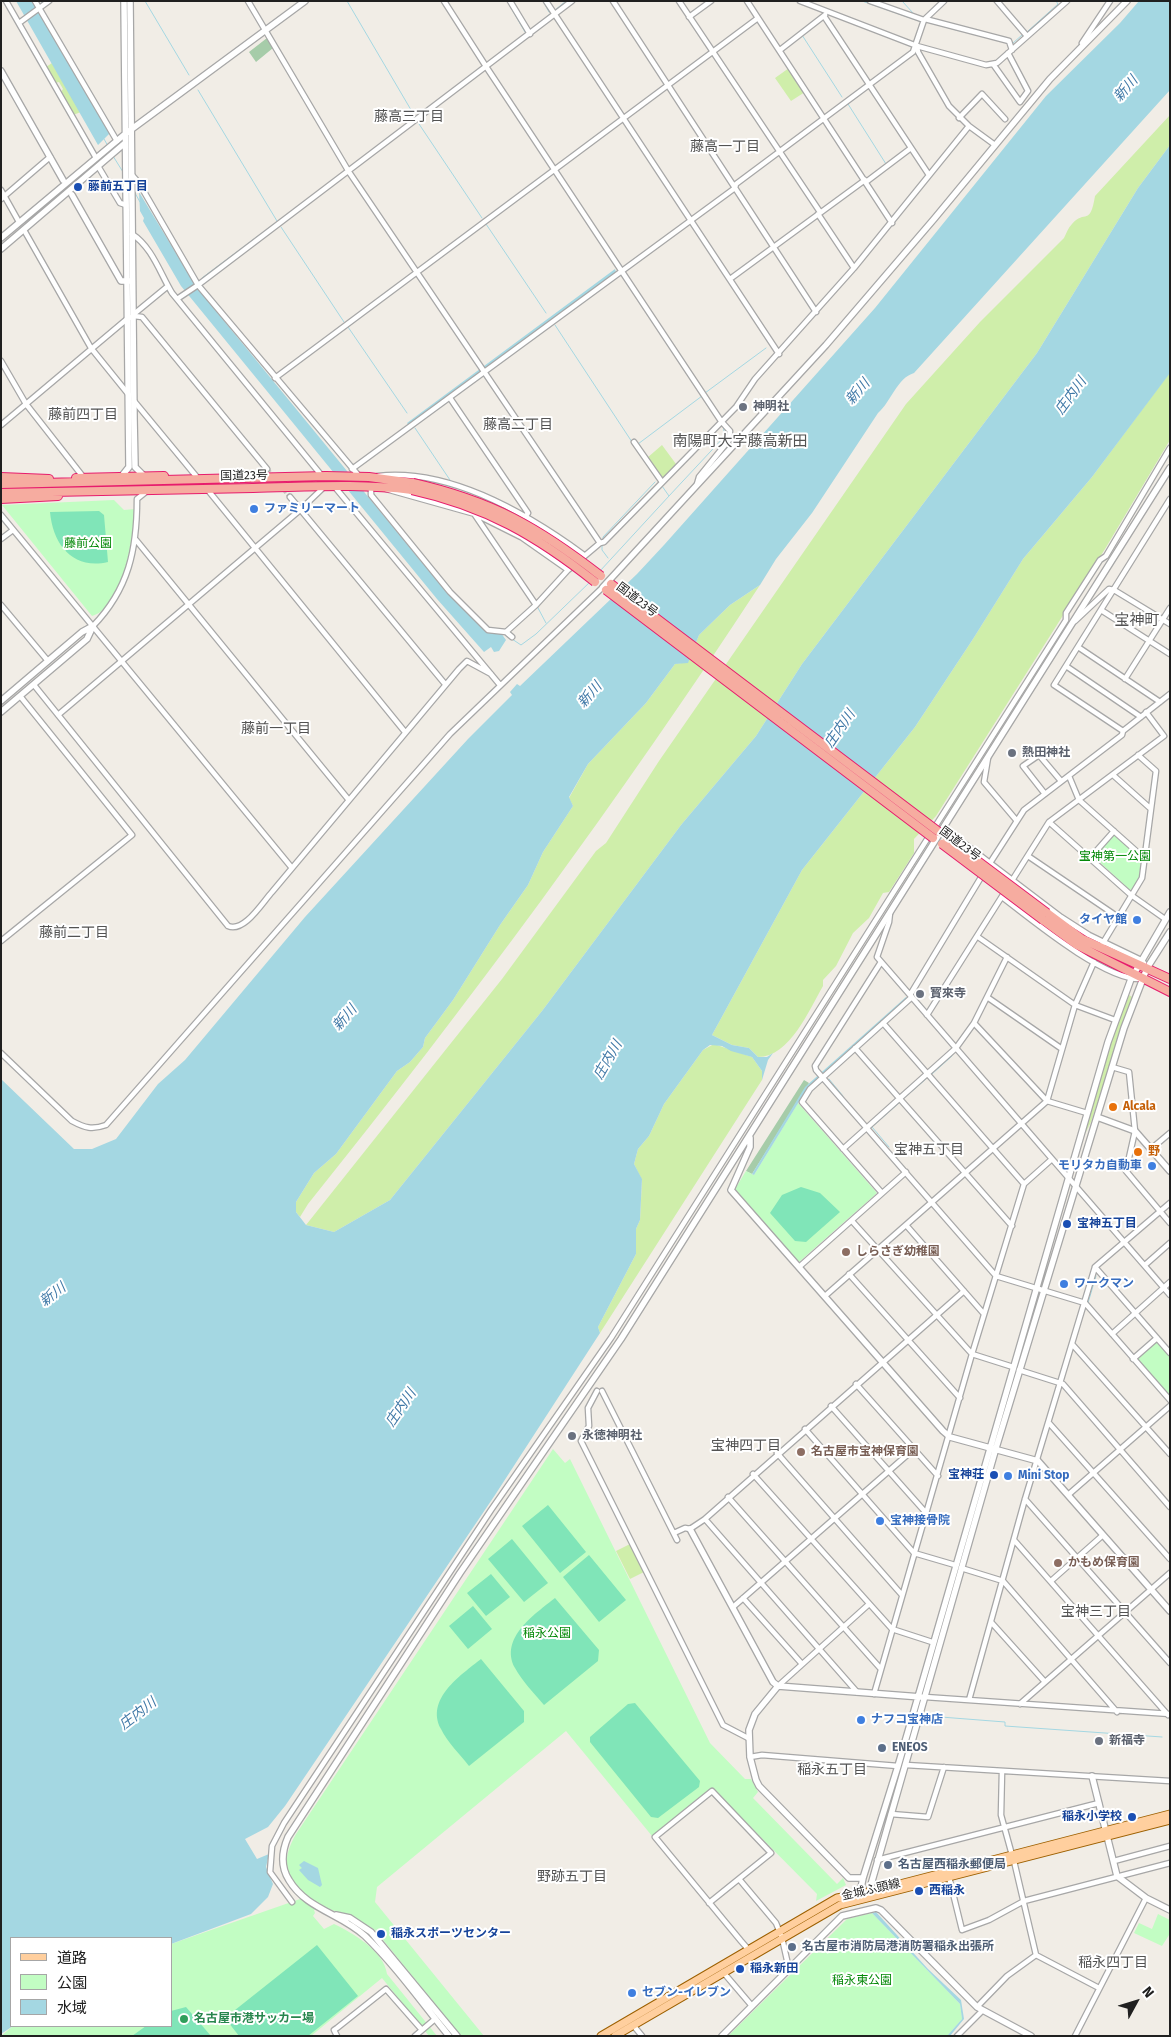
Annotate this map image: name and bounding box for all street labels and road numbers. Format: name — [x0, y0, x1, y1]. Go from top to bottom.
street label: 国道23号 — [220, 468, 268, 484]
street label: 国道23号 — [614, 580, 660, 620]
street label: 国道23号 — [937, 824, 983, 864]
street label: 金城ふ頭線 — [840, 1876, 902, 1904]

